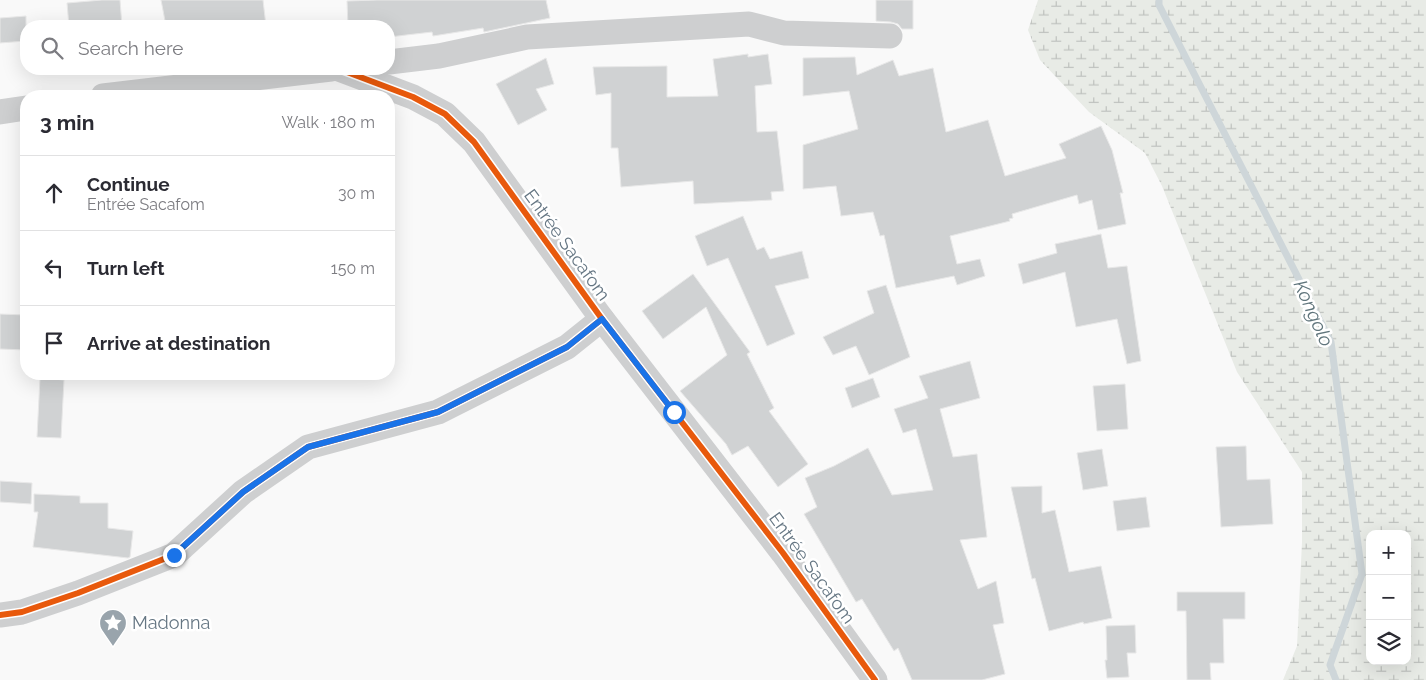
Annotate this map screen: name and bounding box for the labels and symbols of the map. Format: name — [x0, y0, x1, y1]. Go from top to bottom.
street label: Entrée Sacafom — [520, 185, 615, 304]
water label: Kongolo — [1290, 276, 1338, 350]
route start — [663, 401, 686, 424]
street label: Entrée Sacafom — [765, 508, 860, 627]
route end — [163, 544, 186, 567]
place icon: Madonna — [98, 608, 128, 647]
place label: Madonna — [132, 612, 210, 633]

